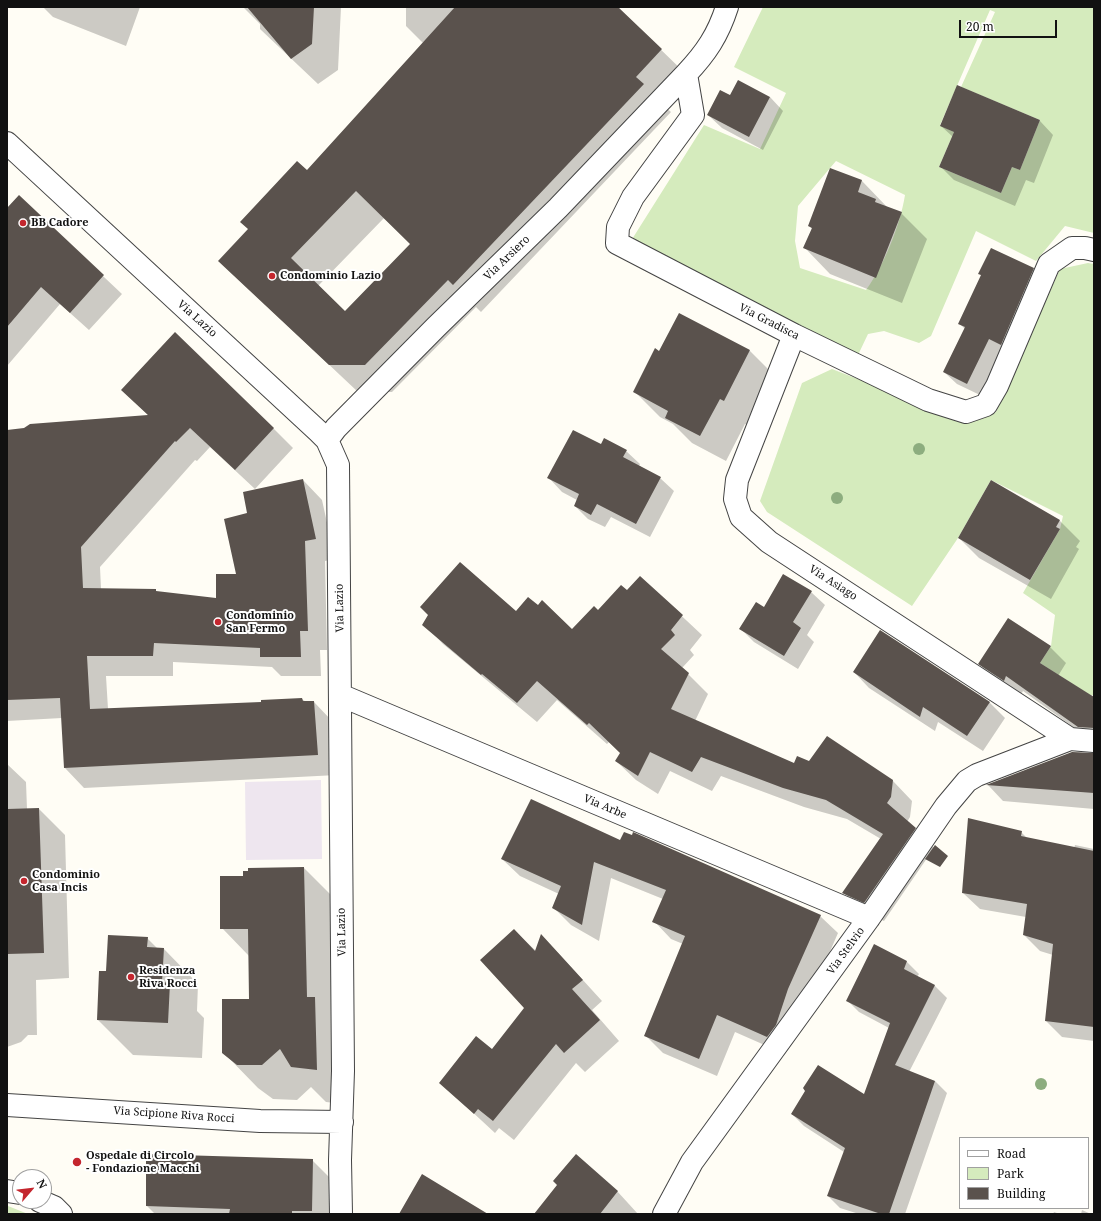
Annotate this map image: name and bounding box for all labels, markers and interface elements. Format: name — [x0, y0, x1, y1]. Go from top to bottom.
scale bar — [961, 12, 1059, 38]
text: 20 m — [966, 18, 994, 35]
place label: BB Cadore — [31, 216, 89, 230]
marker: BB Cadore — [18, 218, 28, 228]
street label: Via Arsiero — [481, 233, 533, 283]
place label: Condominio Lazio — [280, 269, 381, 283]
marker: Condominio Lazio — [267, 271, 277, 281]
street label: Via Lazio — [175, 298, 219, 340]
street label: Via Gradisca — [737, 301, 801, 343]
street label: Via Asiago — [806, 563, 860, 603]
street label: Via Lazio — [333, 584, 347, 632]
place label: Condominio San Fermo — [226, 609, 294, 635]
marker: Condominio San Fermo — [213, 617, 223, 627]
street label: Via Arbe — [581, 792, 629, 822]
place label: Condominio Casa Incis — [32, 868, 100, 894]
marker: Condominio Casa Incis — [19, 876, 29, 886]
street label: Via Lazio — [335, 908, 349, 956]
street label: Via Stelvio — [824, 925, 868, 977]
place label: Residenza Riva Rocci — [139, 964, 197, 990]
marker: Residenza Riva Rocci — [126, 972, 136, 982]
street label: Via Scipione Riva Rocci — [113, 1104, 235, 1126]
legend — [959, 1137, 1089, 1209]
text: Road — [997, 1145, 1026, 1162]
place label: Ospedale di Circolo - Fondazione Macchi — [86, 1149, 199, 1175]
marker: Ospedale di Circolo - Fondazione Macchi — [71, 1156, 83, 1168]
text: Park — [997, 1165, 1024, 1182]
north arrow — [12, 1169, 52, 1209]
text: N — [33, 1176, 51, 1191]
text: Building — [997, 1185, 1045, 1202]

